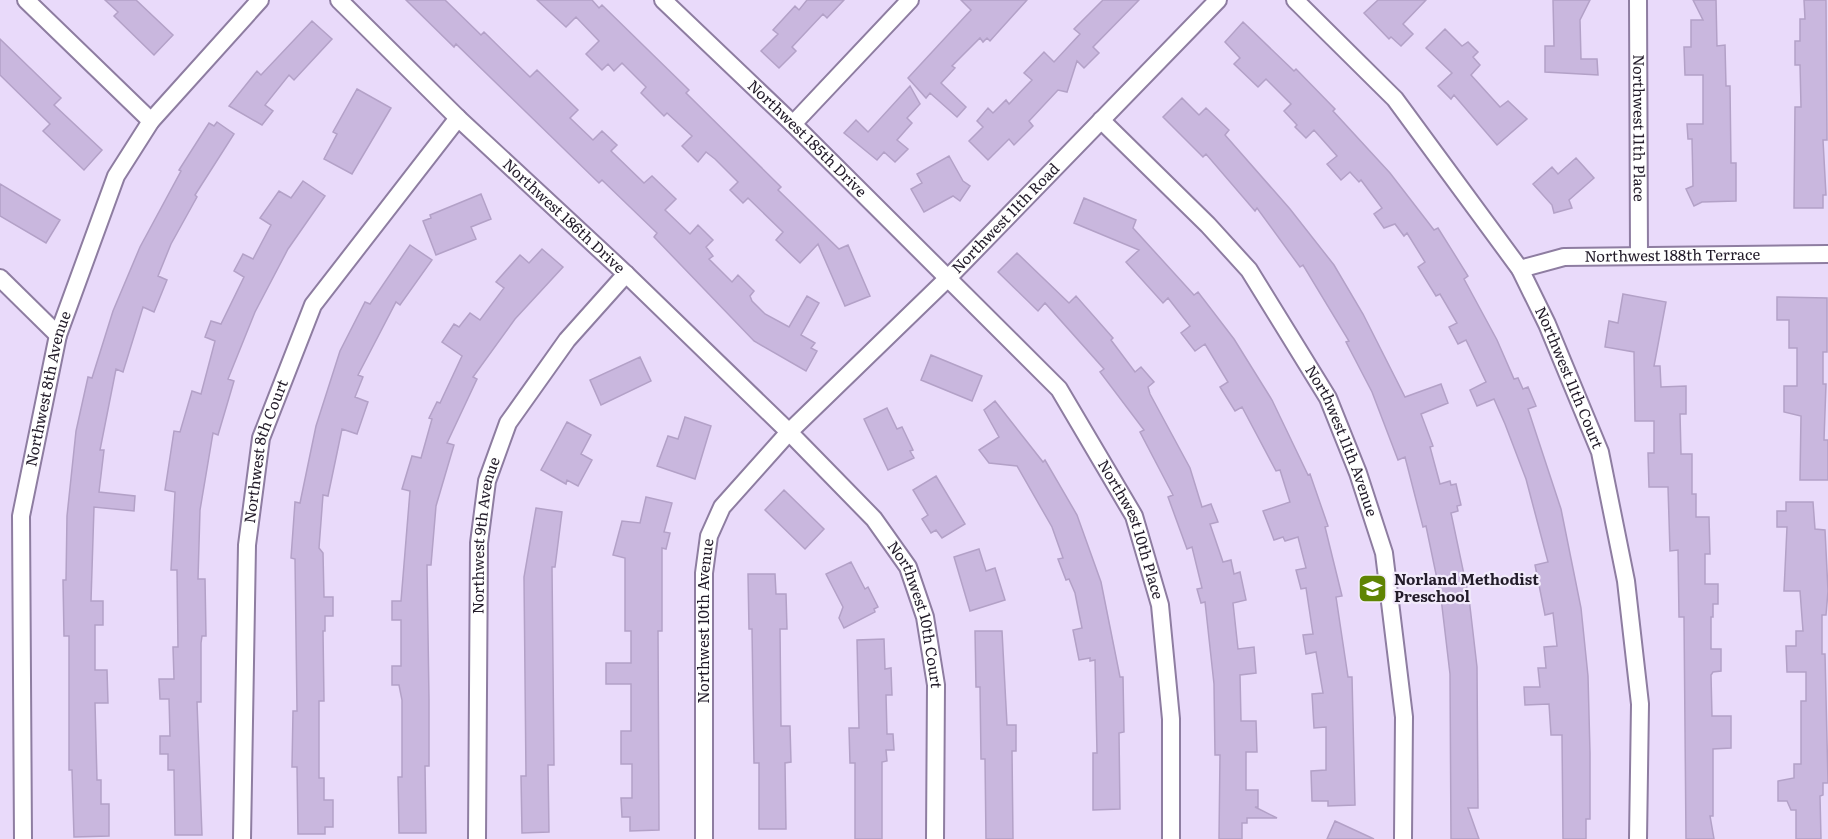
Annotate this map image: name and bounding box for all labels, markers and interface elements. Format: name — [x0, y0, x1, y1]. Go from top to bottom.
street label: Northwest 11th Place — [1628, 54, 1652, 202]
street label: Northwest 185th Drive — [743, 74, 873, 202]
street label: Northwest 186th Drive — [498, 152, 631, 278]
street label: Northwest 11th Road — [945, 157, 1064, 278]
street label: Northwest 188th Terrace — [1584, 242, 1761, 267]
street label: Northwest 11th Court — [1530, 302, 1610, 452]
street label: Northwest 8th Avenue — [18, 307, 76, 469]
street label: Northwest 11th Avenue — [1300, 360, 1384, 520]
street label: Northwest 8th Court — [237, 375, 293, 525]
street label: Northwest 9th Avenue — [466, 453, 505, 614]
street label: Northwest 10th Place — [1093, 455, 1171, 602]
street label: Northwest 10th Court — [883, 535, 949, 688]
street label: Northwest 10th Avenue — [691, 537, 719, 704]
place label: Norland Methodist Preschool — [1394, 567, 1539, 607]
school or university icon: Norland Methodist Preschool — [1357, 573, 1389, 605]

